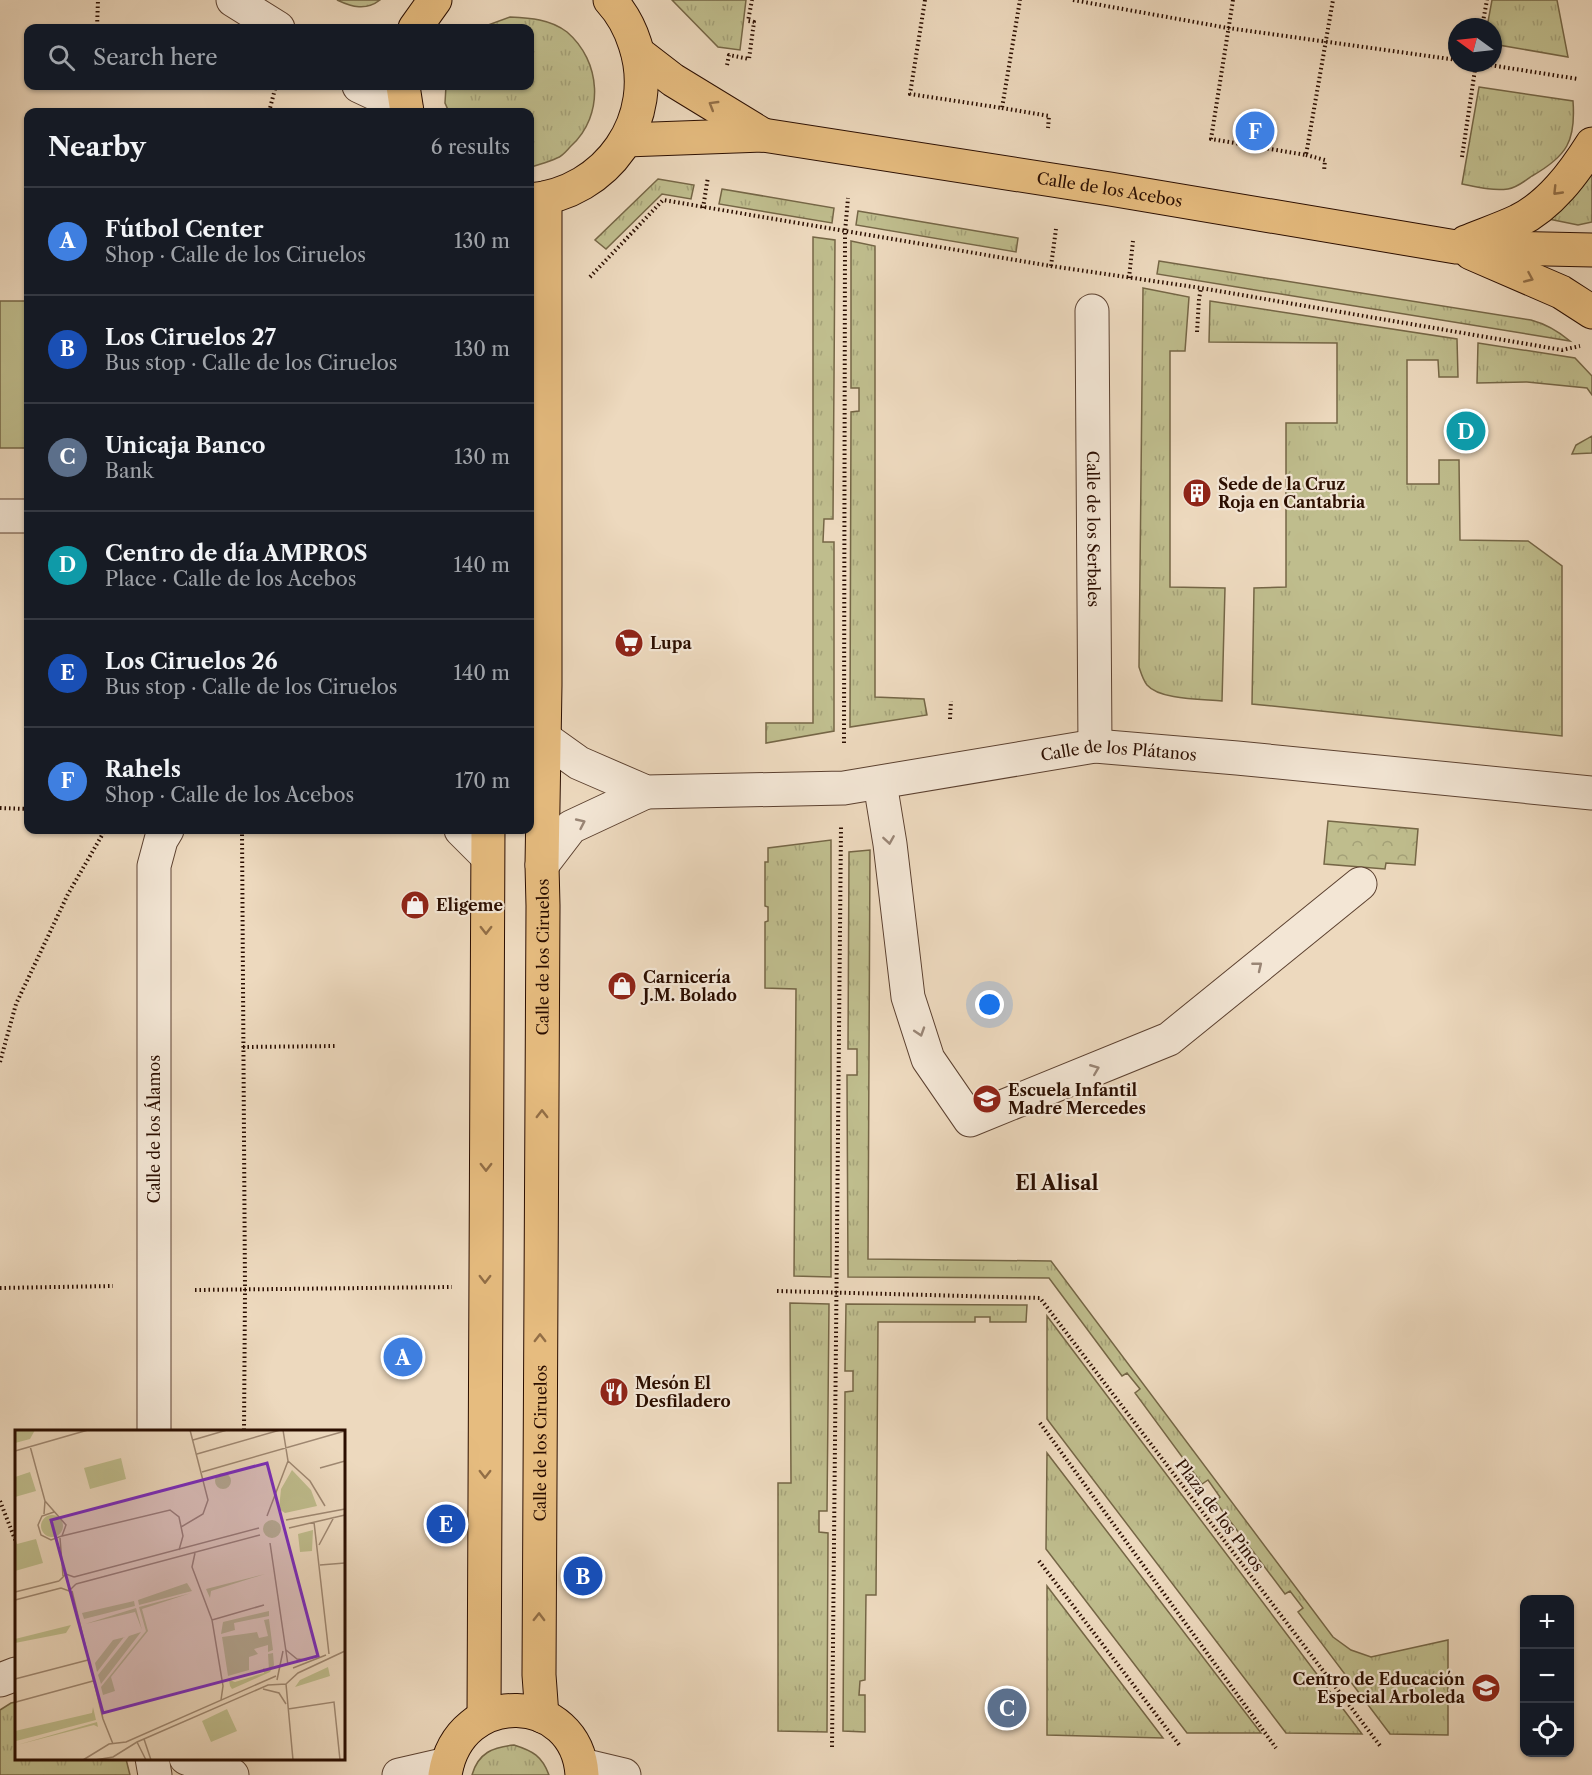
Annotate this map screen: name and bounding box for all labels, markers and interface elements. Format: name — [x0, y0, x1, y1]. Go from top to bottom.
north arrow — [1448, 18, 1502, 72]
search box — [24, 24, 534, 90]
icon: search — [45, 41, 78, 74]
text: Search here — [93, 44, 218, 71]
one-way arrow — [709, 100, 719, 112]
pin: F — [1236, 108, 1274, 154]
text: Nearby — [48, 131, 146, 163]
text: 6 results — [431, 135, 510, 159]
street label: Calle de los Acebos — [1036, 168, 1184, 211]
one-way arrow — [1553, 183, 1564, 194]
text: Fútbol Center — [105, 216, 263, 243]
text: A — [60, 229, 75, 253]
text: 130 m — [454, 229, 510, 253]
text: Shop · Calle de los Ciruelos — [105, 243, 366, 267]
one-way arrow — [1522, 271, 1533, 283]
text: Los Ciruelos 27 — [105, 324, 276, 351]
text: B — [60, 337, 75, 361]
text: 130 m — [454, 337, 510, 361]
text: Bus stop · Calle de los Ciruelos — [105, 351, 398, 375]
pin: D — [1446, 408, 1486, 454]
text: Unicaja Banco — [105, 432, 266, 459]
text: C — [59, 445, 76, 469]
text: 130 m — [454, 445, 510, 469]
street label: Calle de los Serbales — [1083, 451, 1104, 607]
text: Bank — [105, 459, 154, 483]
place label: Sede de la Cruz Roja en Cantabria — [1218, 474, 1366, 512]
building icon: Sede de la Cruz Roja en Cantabria — [1181, 477, 1213, 509]
text: Centro de día AMPROS — [105, 540, 368, 567]
text: D — [59, 553, 76, 577]
text: 140 m — [453, 553, 510, 577]
text: Place · Calle de los Acebos — [105, 567, 356, 591]
supermarket icon: Lupa — [613, 627, 645, 659]
place label: Lupa — [650, 633, 692, 653]
text: Los Ciruelos 26 — [105, 648, 278, 675]
text: E — [60, 661, 75, 685]
text: 140 m — [453, 661, 510, 685]
text: Bus stop · Calle de los Ciruelos — [105, 675, 398, 699]
street label: Calle de los Plátanos — [1039, 736, 1198, 765]
text: Rahels — [105, 756, 181, 783]
text: F — [61, 769, 74, 793]
text: 170 m — [455, 769, 510, 793]
text: Shop · Calle de los Acebos — [105, 783, 354, 807]
one-way arrow — [574, 818, 585, 830]
one-way arrow — [882, 836, 894, 845]
street label: Calle de los Ciruelos — [532, 879, 553, 1036]
shop icon: Eligeme — [399, 889, 431, 921]
place label: Eligeme — [436, 895, 504, 915]
one-way arrow — [480, 925, 492, 934]
one-way arrow — [1251, 963, 1262, 974]
place label: Carnicería J.M. Bolado — [640, 967, 737, 1005]
shop icon: Carnicería J.M. Bolado — [606, 970, 638, 1002]
your location — [975, 990, 1004, 1019]
one-way arrow — [912, 1026, 925, 1037]
street label: Calle de los Álamos — [144, 1055, 164, 1203]
one-way arrow — [1088, 1064, 1099, 1076]
place label: Escuela Infantil Madre Mercedes — [1008, 1080, 1146, 1118]
school or university icon: Escuela Infantil Madre Mercedes — [971, 1083, 1003, 1115]
one-way arrow — [536, 1110, 548, 1119]
one-way arrow — [480, 1162, 492, 1171]
district label: El Alisal — [1015, 1171, 1099, 1195]
one-way arrow — [479, 1274, 492, 1283]
one-way arrow — [534, 1333, 546, 1342]
pin: A — [384, 1334, 422, 1380]
street label: Calle de los Ciruelos — [530, 1365, 551, 1522]
place label: Mesón El Desfiladero — [635, 1373, 731, 1411]
restaurant icon: Mesón El Desfiladero — [598, 1376, 630, 1408]
inset map — [15, 1430, 345, 1760]
street label: Plaza de los Pinos — [1171, 1455, 1269, 1575]
one-way arrow — [479, 1469, 491, 1478]
pin: E — [426, 1502, 466, 1546]
pin: B — [564, 1554, 602, 1598]
map controls — [1520, 1595, 1574, 1757]
button: + — [1520, 1595, 1574, 1649]
one-way arrow — [533, 1612, 545, 1621]
button: − — [1520, 1649, 1574, 1703]
place label: Centro de Educación Especial Arboleda — [1293, 1669, 1466, 1707]
school or university icon: Centro de Educación Especial Arboleda — [1470, 1672, 1502, 1704]
pin: C — [988, 1686, 1026, 1730]
button: locate — [1520, 1703, 1574, 1757]

